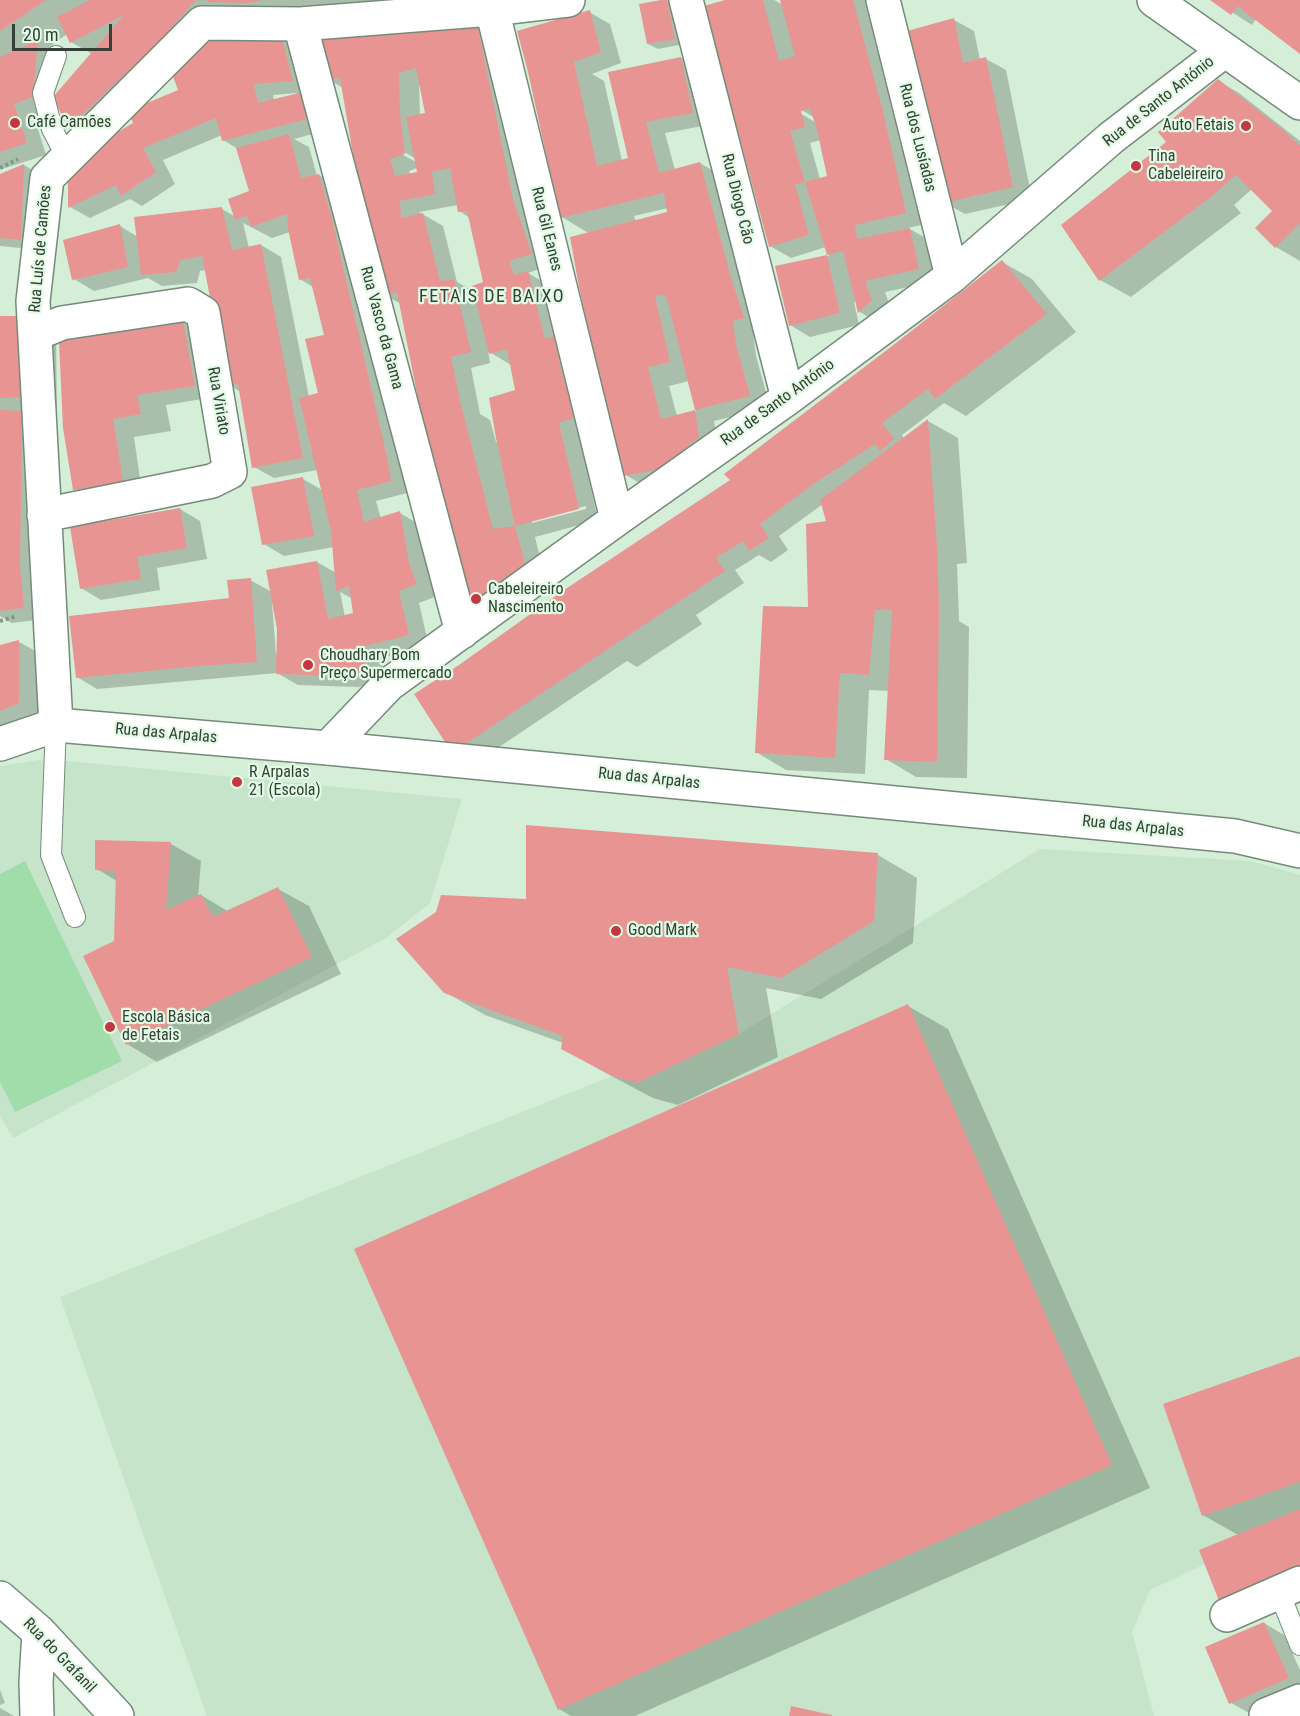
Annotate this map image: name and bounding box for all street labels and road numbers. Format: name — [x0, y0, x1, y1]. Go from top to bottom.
street label: Rua de Santo António — [1100, 53, 1218, 151]
street label: Rua dos Lusíadas — [894, 82, 940, 194]
street label: Rua Diogo Cão — [716, 152, 758, 246]
street label: Rua Luís de Camões — [26, 184, 56, 314]
street label: Rua Gil Eanes — [526, 185, 566, 273]
street label: Rua Vasco da Gama — [355, 265, 407, 391]
street label: Rua de Santo António — [717, 355, 839, 451]
street label: Rua Viriato — [203, 365, 233, 437]
street label: Rua das Arpalas — [114, 720, 218, 748]
street label: Rua das Arpalas — [597, 764, 701, 794]
street label: Rua das Arpalas — [1081, 812, 1185, 842]
street label: Rua do Grafanil — [19, 1615, 99, 1697]

